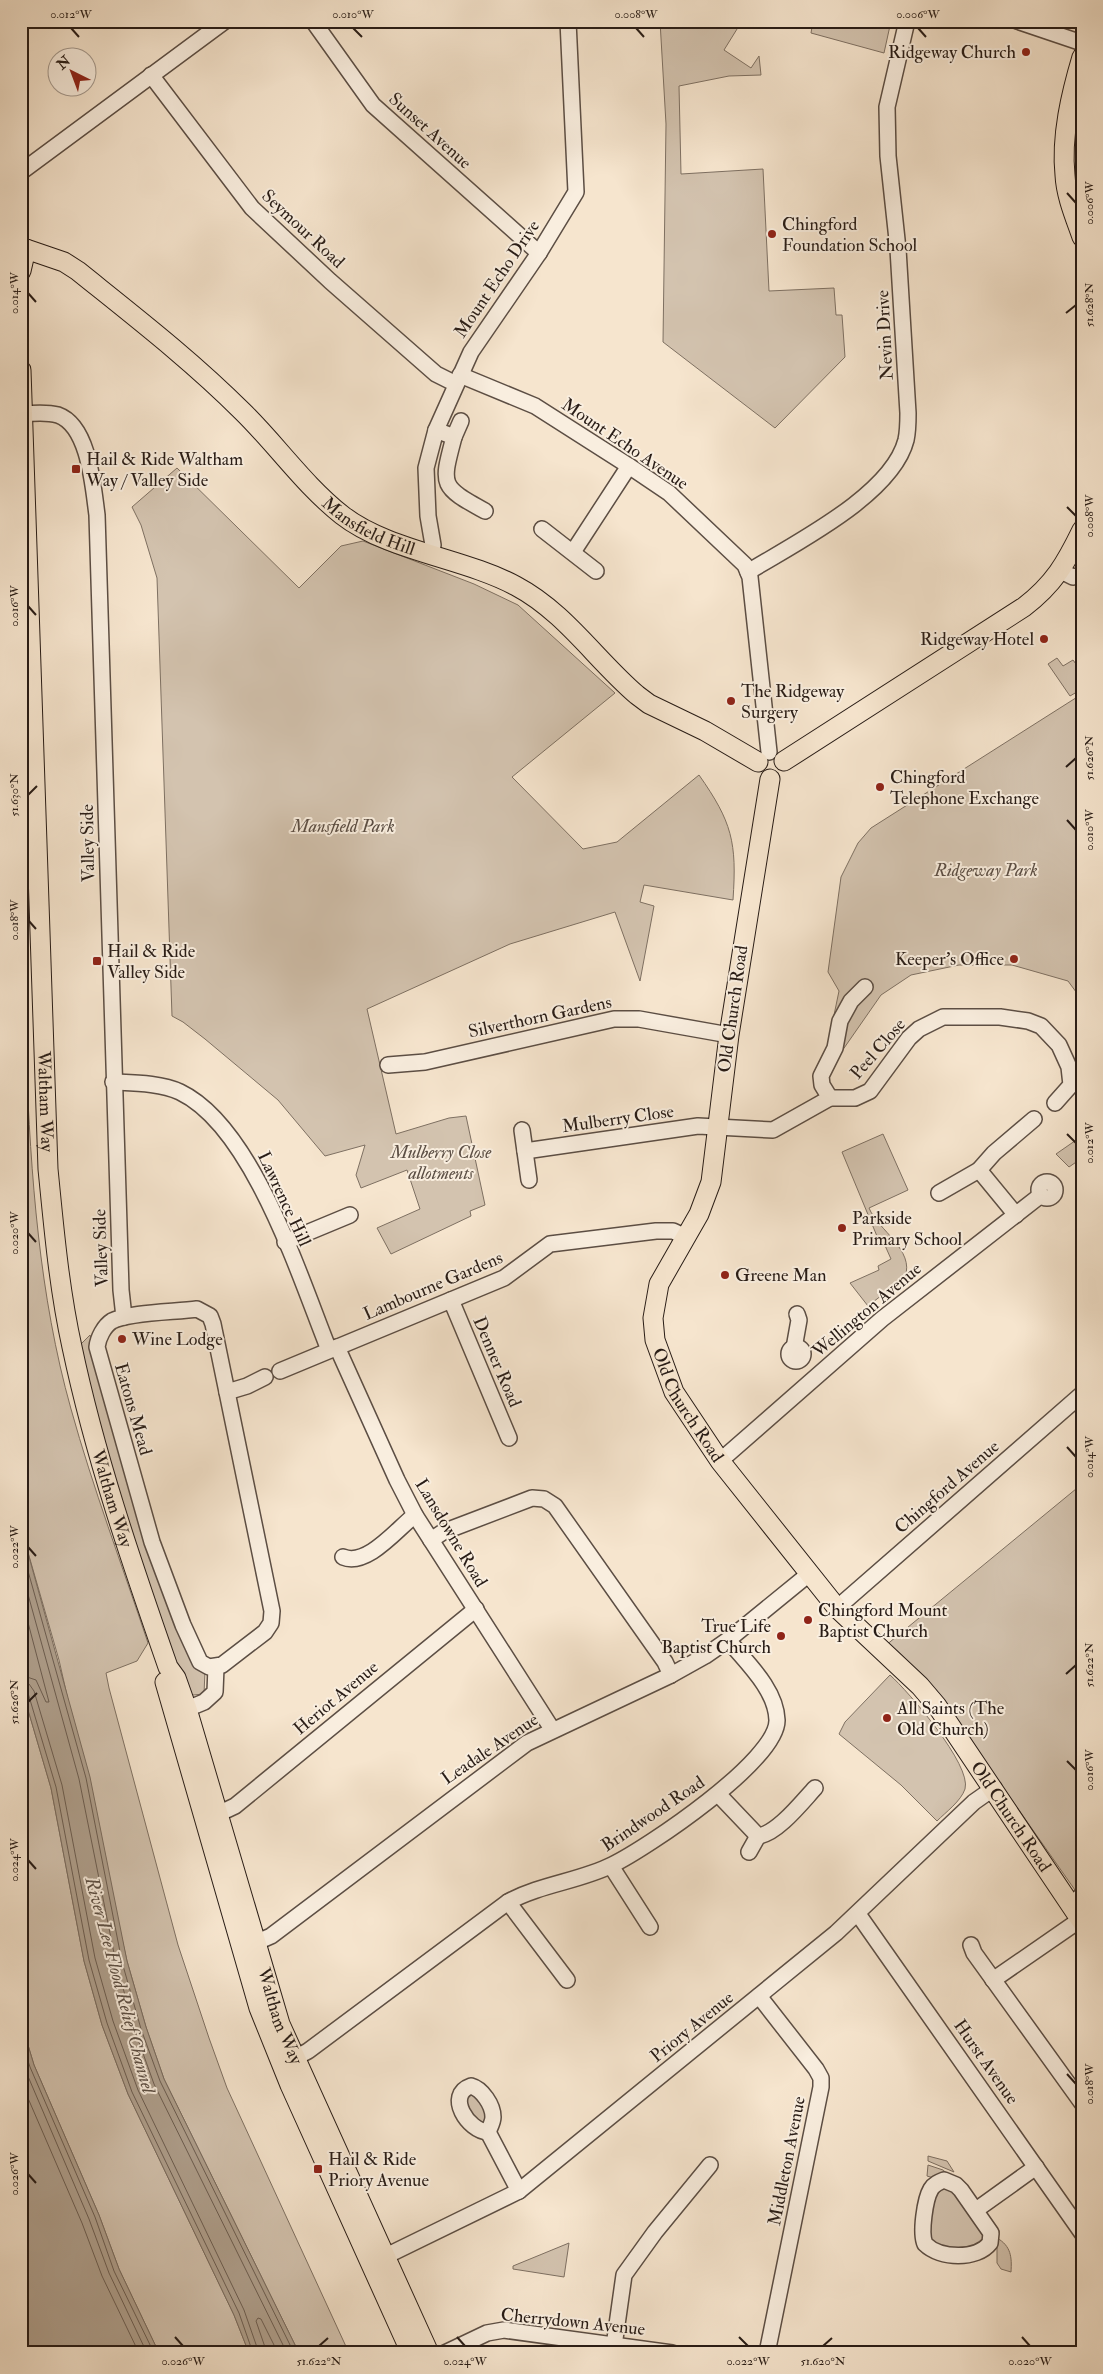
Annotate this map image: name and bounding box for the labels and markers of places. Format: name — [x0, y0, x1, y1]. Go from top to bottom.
place label: Ridgeway Church — [888, 41, 1017, 64]
marker: Ridgeway Church — [1020, 46, 1032, 58]
place label: Chingford Foundation School — [782, 213, 918, 257]
marker: Chingford Foundation School — [766, 228, 778, 240]
place label: Hail & Ride Waltham Way / Valley Side — [85, 448, 243, 492]
marker: Hail & Ride Waltham Way / Valley Side — [70, 463, 82, 475]
place label: Ridgeway Hotel — [920, 628, 1034, 651]
marker: Ridgeway Hotel — [1038, 633, 1050, 645]
place label: The Ridgeway Surgery — [741, 680, 845, 724]
marker: The Ridgeway Surgery — [725, 695, 737, 707]
place label: Chingford Telephone Exchange — [890, 766, 1039, 810]
marker: Chingford Telephone Exchange — [874, 781, 886, 793]
place label: Hail & Ride Valley Side — [107, 940, 196, 984]
place label: Keeper's Office — [895, 948, 1004, 971]
marker: Keeper's Office — [1008, 953, 1020, 965]
marker: Hail & Ride Valley Side — [91, 955, 103, 967]
place label: Parkside Primary School — [852, 1207, 963, 1251]
marker: Parkside Primary School — [836, 1222, 848, 1234]
place label: Greene Man — [735, 1264, 826, 1287]
marker: Greene Man — [719, 1269, 731, 1281]
place label: Wine Lodge — [131, 1328, 223, 1351]
marker: Wine Lodge — [116, 1333, 128, 1345]
place label: Chingford Mount Baptist Church — [818, 1599, 947, 1643]
marker: Chingford Mount Baptist Church — [802, 1614, 814, 1626]
place label: True Life Baptist Church — [661, 1615, 772, 1659]
marker: True Life Baptist Church — [775, 1630, 787, 1642]
place label: All Saints (The Old Church) — [896, 1697, 1005, 1741]
marker: All Saints (The Old Church) — [881, 1712, 893, 1724]
place label: Hail & Ride Priory Avenue — [328, 2148, 429, 2192]
marker: Hail & Ride Priory Avenue — [312, 2163, 324, 2175]

